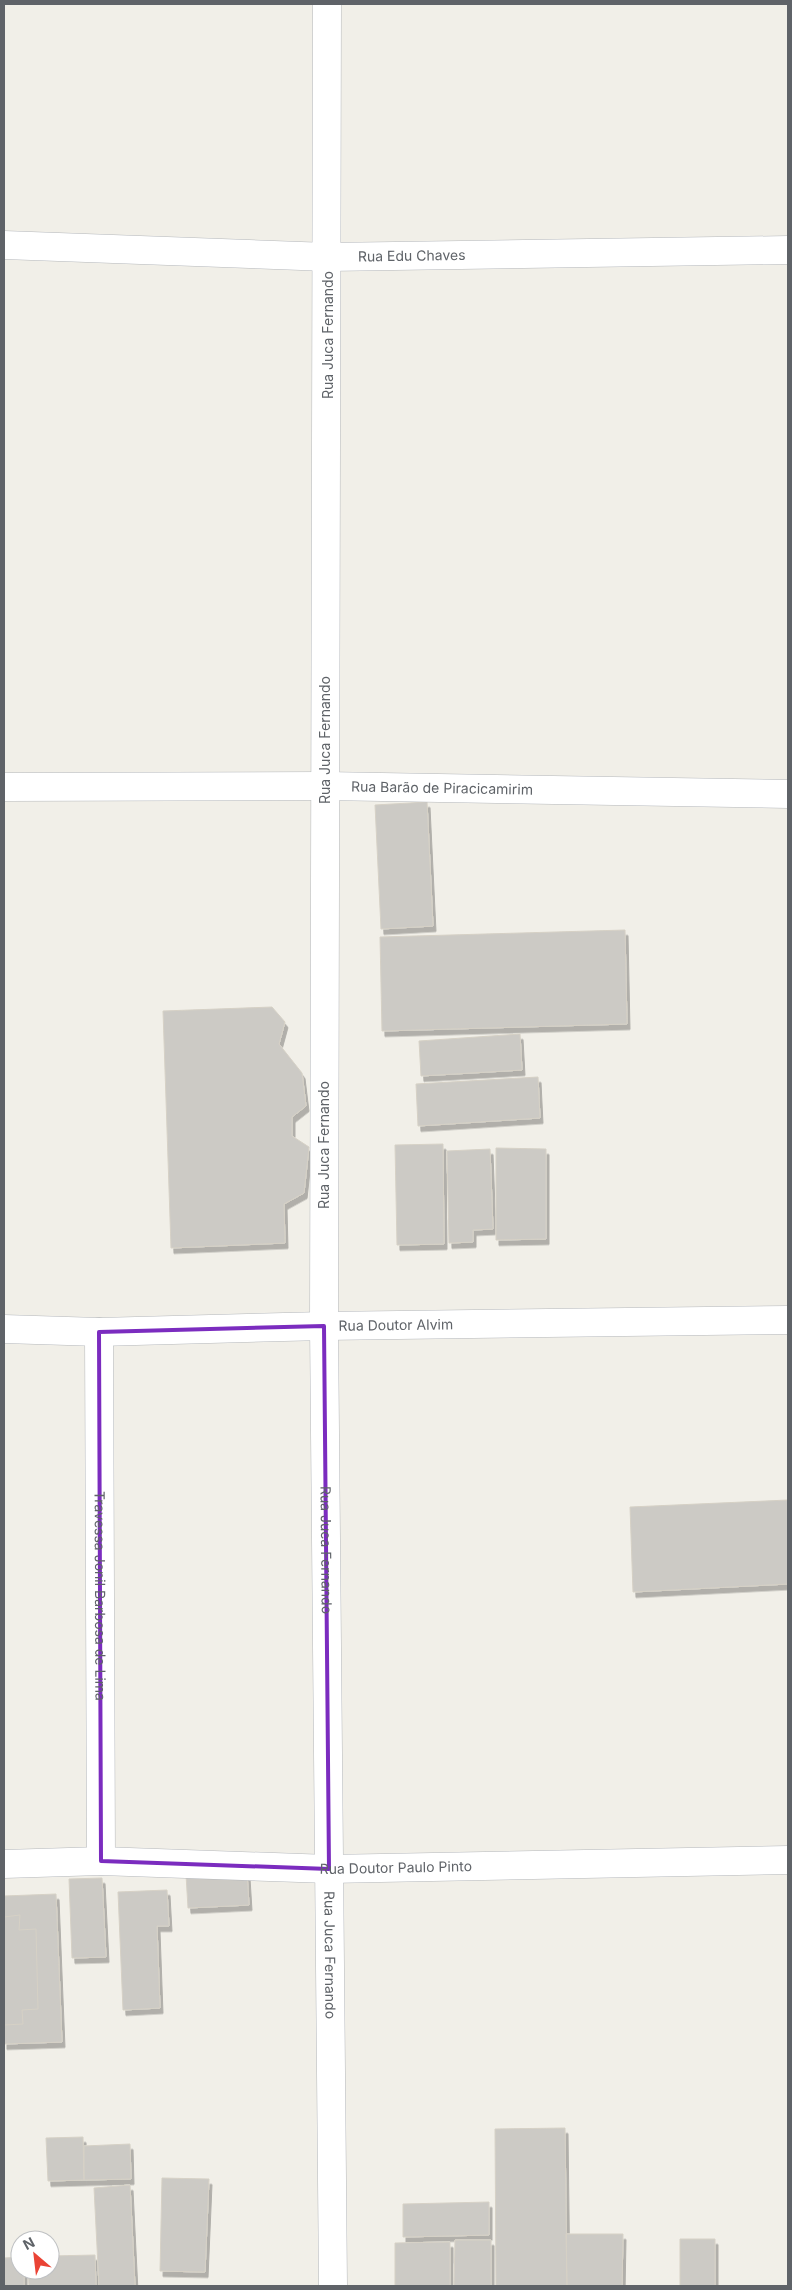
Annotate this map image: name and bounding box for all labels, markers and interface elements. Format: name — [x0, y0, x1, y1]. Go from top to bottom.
street label: Rua Edu Chaves — [358, 246, 466, 265]
street label: Rua Juca Fernando — [319, 271, 336, 399]
street label: Rua Juca Fernando — [316, 676, 333, 804]
street label: Rua Barão de Piracicamirim — [351, 777, 533, 798]
street label: Rua Juca Fernando — [315, 1081, 332, 1209]
street label: Rua Doutor Alvim — [338, 1315, 453, 1334]
street label: Rua Juca Fernando — [317, 1486, 336, 1614]
street label: Travessa Jonil Barbosa de Lima — [92, 1491, 109, 1701]
street label: Rua Doutor Paulo Pinto — [319, 1857, 472, 1877]
street label: Rua Juca Fernando — [321, 1891, 339, 2019]
north arrow — [10, 2230, 60, 2280]
text: N — [20, 2233, 37, 2253]

